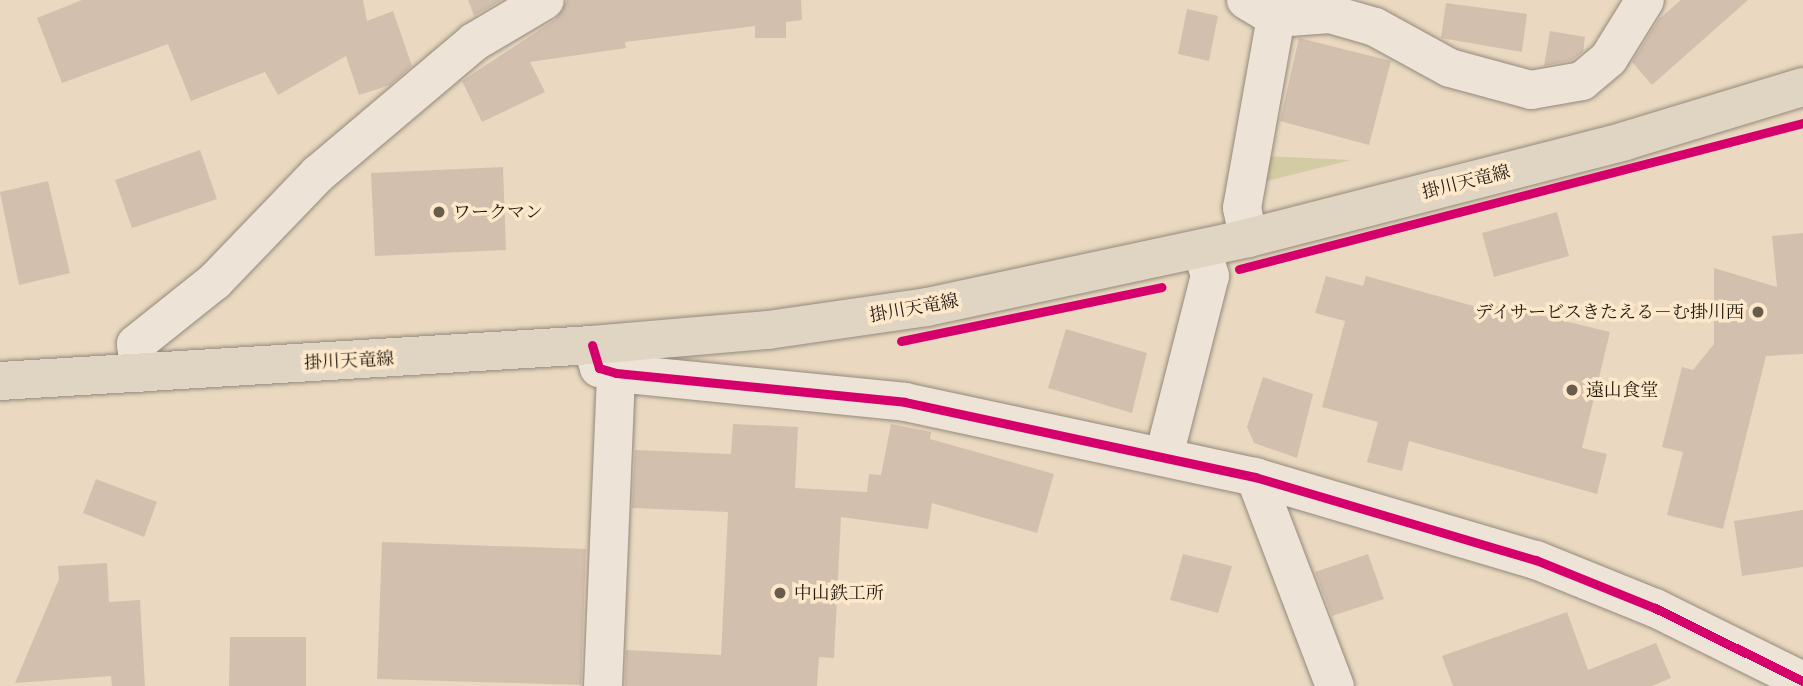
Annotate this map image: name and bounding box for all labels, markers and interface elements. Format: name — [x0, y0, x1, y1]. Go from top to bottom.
street label: 掛川天竜線 — [1420, 161, 1512, 203]
place label: ワークマン — [453, 201, 543, 223]
marker: ワークマン — [431, 204, 447, 220]
street label: 掛川天竜線 — [868, 290, 960, 326]
place label: デイサービスきたえる－む掛川西 — [1474, 301, 1744, 323]
marker: デイサービスきたえる－む掛川西 — [1750, 304, 1766, 320]
street label: 掛川天竜線 — [303, 348, 395, 374]
place label: 遠山食堂 — [1586, 379, 1658, 401]
marker: 遠山食堂 — [1564, 382, 1580, 398]
place label: 中山鉄工所 — [794, 582, 884, 604]
marker: 中山鉄工所 — [772, 585, 788, 601]

